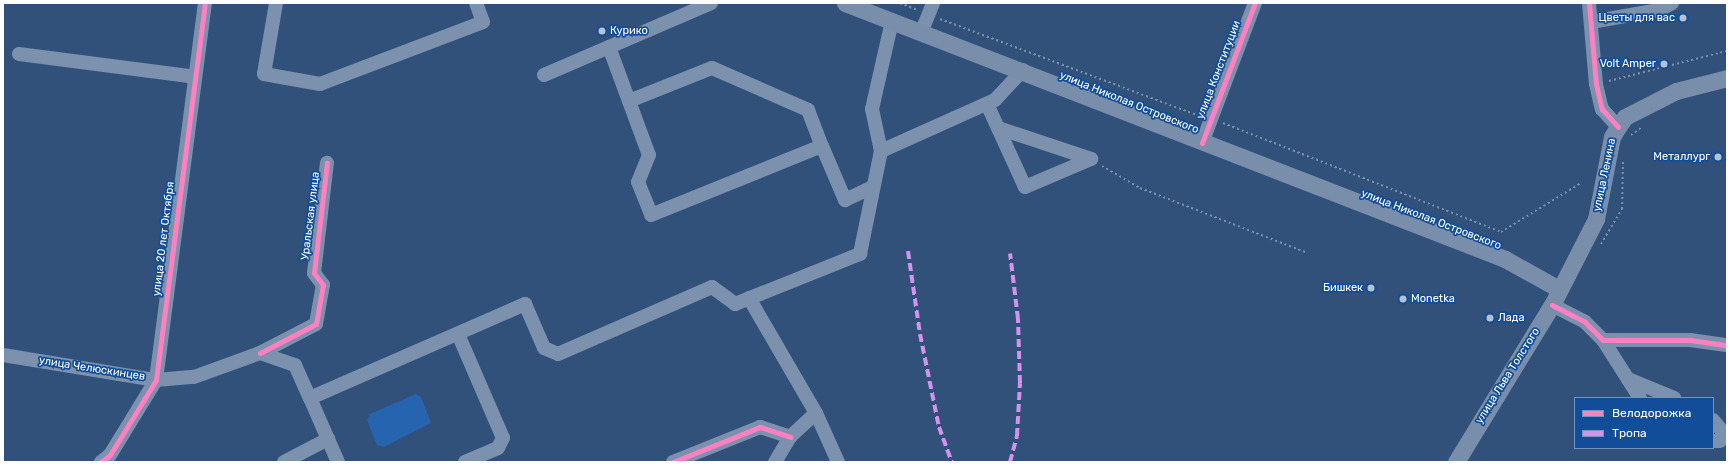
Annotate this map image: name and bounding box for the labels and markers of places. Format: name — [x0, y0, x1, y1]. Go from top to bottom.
place label: Цветы для вас — [1598, 11, 1675, 25]
marker: Цветы для вас — [1678, 13, 1688, 23]
place label: Курико — [610, 24, 648, 38]
marker: Курико — [597, 26, 607, 36]
place label: Volt Amper — [1599, 57, 1656, 71]
marker: Volt Amper — [1659, 59, 1669, 69]
place label: Металлург — [1653, 150, 1710, 164]
marker: Металлург — [1713, 152, 1723, 162]
place label: Бишкек — [1323, 281, 1363, 295]
marker: Бишкек — [1366, 283, 1376, 293]
place label: Monetka — [1411, 292, 1455, 306]
marker: Monetka — [1398, 294, 1408, 304]
place label: Лада — [1498, 311, 1524, 325]
marker: Лада — [1485, 313, 1495, 323]

